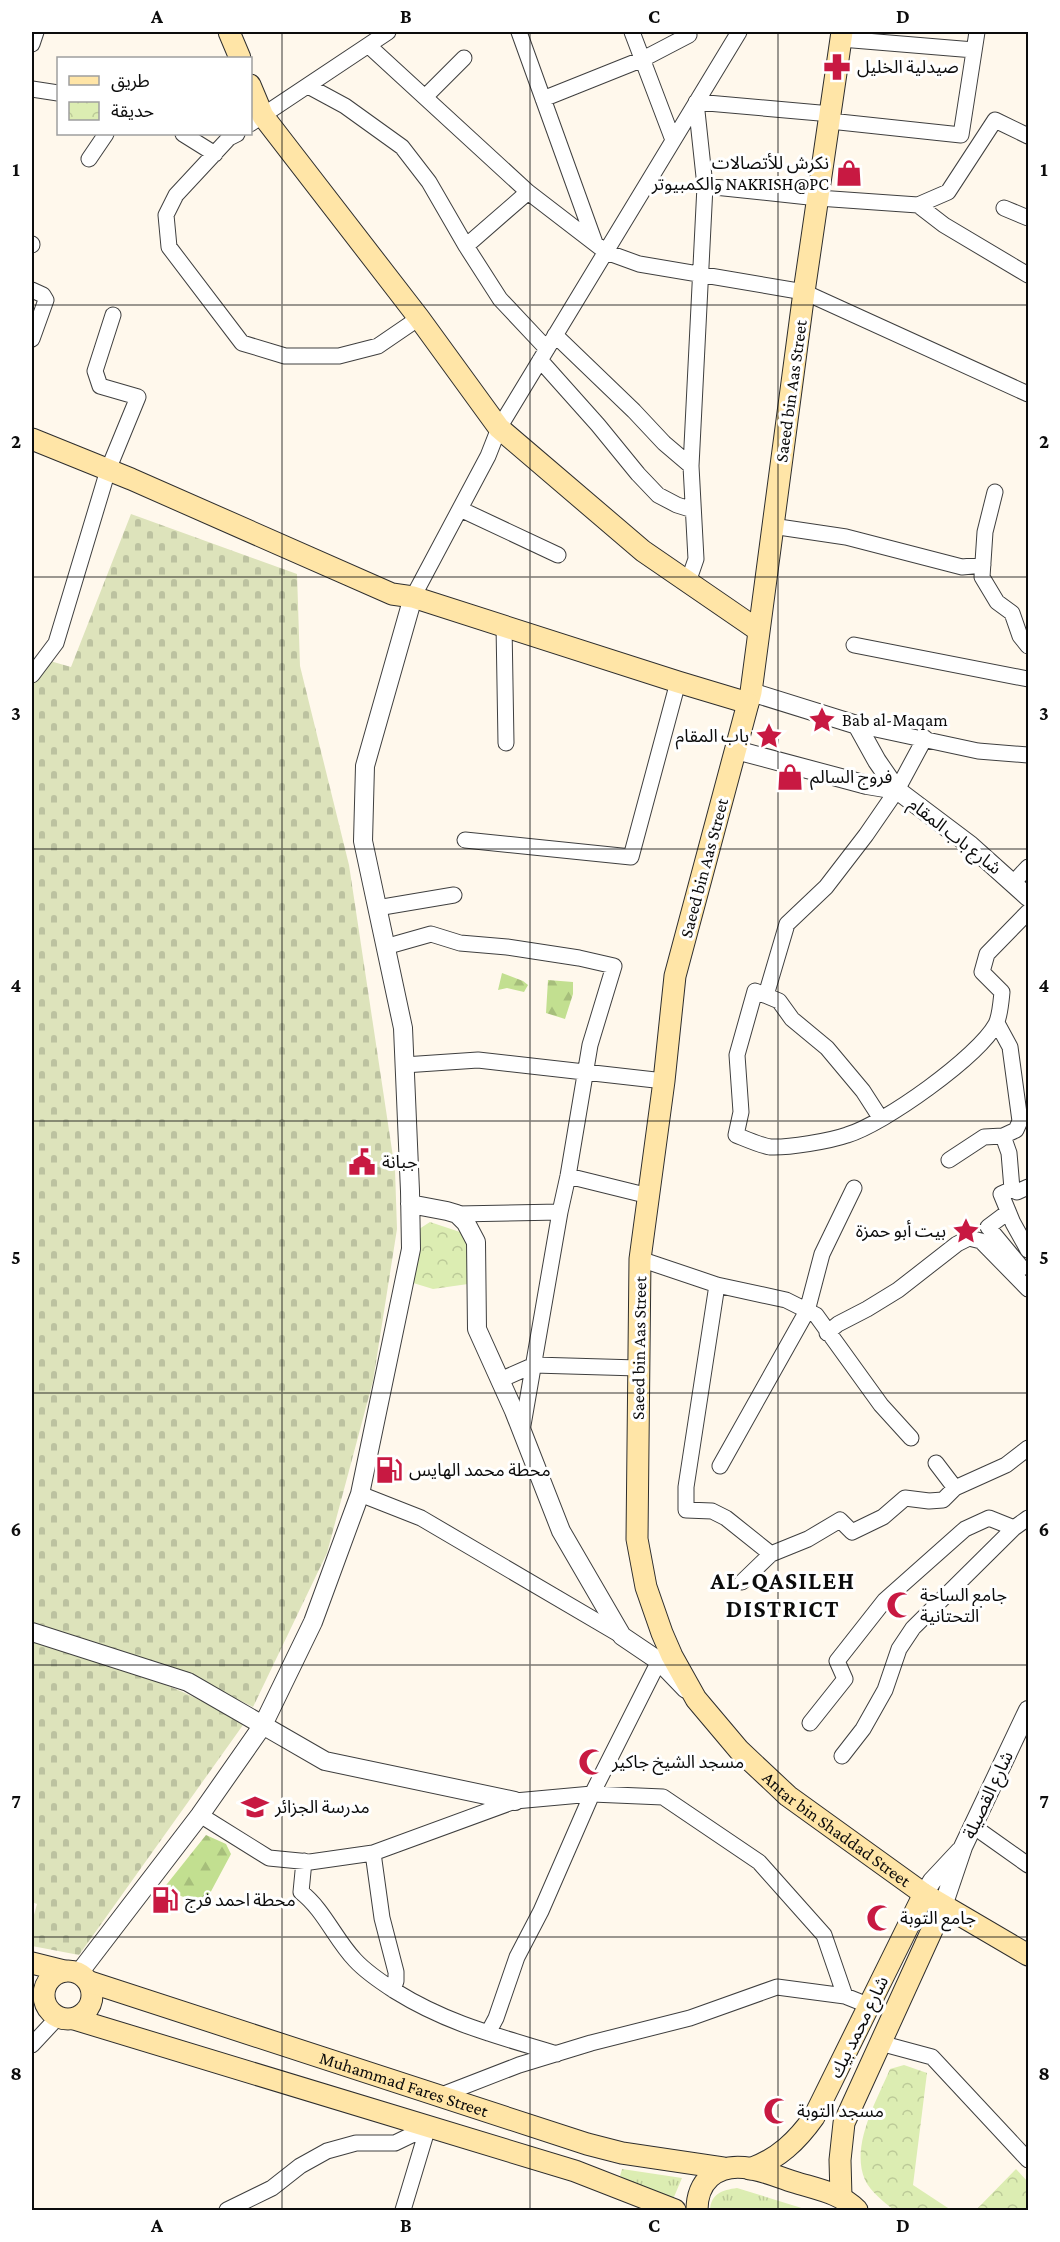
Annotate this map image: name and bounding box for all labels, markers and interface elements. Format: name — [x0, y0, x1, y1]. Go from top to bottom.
text: A — [150, 5, 164, 27]
text: B — [400, 5, 412, 27]
text: C — [648, 5, 660, 27]
text: D — [896, 5, 910, 27]
pharmacy icon: صيدلية الخليل — [822, 52, 852, 82]
legend — [57, 57, 252, 135]
place label: صيدلية الخليل — [857, 57, 959, 78]
text: طريق — [111, 71, 150, 92]
text: حديقة — [111, 101, 154, 121]
place label: نكرش للأتصالات والكمبيوتر NAKRISH@PC — [651, 153, 829, 195]
text: 1 — [12, 158, 20, 180]
shop icon: نكرش للأتصالات والكمبيوتر NAKRISH@PC — [834, 158, 864, 188]
text: 1 — [1040, 158, 1048, 180]
street label: Saeed bin Aas Street — [771, 317, 811, 463]
text: 2 — [11, 430, 21, 452]
text: 2 — [1039, 430, 1049, 452]
text: 3 — [11, 702, 21, 724]
text: 3 — [1039, 702, 1049, 724]
place icon: Bab al-Maqam — [807, 705, 837, 735]
place label: Bab al-Maqam — [842, 710, 948, 730]
place icon: باب المقام — [754, 721, 784, 751]
place label: باب المقام — [675, 726, 749, 750]
shop icon: فروج السالم — [775, 762, 805, 792]
place label: فروج السالم — [810, 767, 892, 790]
street label: شارع باب المقام — [902, 794, 1005, 882]
street label: Saeed bin Aas Street — [676, 795, 733, 940]
text: 4 — [11, 974, 22, 996]
text: 4 — [1039, 974, 1050, 996]
public building icon: جبانة — [347, 1147, 377, 1177]
place label: جبانة — [382, 1152, 418, 1172]
place icon: بيت أبو حمزة — [951, 1216, 981, 1246]
place label: بيت أبو حمزة — [856, 1220, 946, 1242]
text: 5 — [11, 1246, 21, 1268]
text: 5 — [1039, 1246, 1049, 1268]
street label: Saeed bin Aas Street — [628, 1275, 650, 1420]
fuel station icon: محطة محمد الهايس — [374, 1455, 404, 1485]
place label: محطة محمد الهايس — [409, 1460, 551, 1481]
text: 6 — [11, 1518, 21, 1540]
text: 6 — [1039, 1518, 1049, 1540]
district label: AL-QASILEH DISTRICT — [709, 1567, 856, 1622]
place label: جامع الساحة التحتانية — [920, 1585, 1007, 1626]
mosque icon: جامع الساحة التحتانية — [885, 1590, 915, 1620]
mosque icon: مسجد الشيخ جاكير — [577, 1747, 607, 1777]
street label: شارع القصيلة — [959, 1748, 1021, 1844]
place label: مسجد الشيخ جاكير — [611, 1752, 744, 1775]
street label: Antar bin Shaddad Street — [758, 1767, 915, 1892]
text: 7 — [11, 1790, 21, 1812]
text: 7 — [1039, 1790, 1049, 1812]
school or university icon: مدرسة الجزائر — [240, 1792, 270, 1822]
place label: مدرسة الجزائر — [274, 1797, 370, 1818]
fuel station icon: محطة احمد فرج — [150, 1885, 180, 1915]
place label: محطة احمد فرج — [185, 1890, 296, 1913]
mosque icon: جامع التوبة — [865, 1903, 895, 1933]
place label: جامع التوبة — [900, 1908, 976, 1932]
street label: شارع محمد بيك — [826, 1973, 896, 2083]
street label: Muhammad Fares Street — [317, 2047, 492, 2121]
text: 8 — [10, 2062, 22, 2084]
text: 8 — [1038, 2062, 1050, 2084]
mosque icon: مسجد التوبة — [762, 2096, 792, 2126]
place label: مسجد التوبة — [797, 2101, 884, 2122]
text: A — [150, 2214, 164, 2236]
text: B — [400, 2214, 412, 2236]
text: C — [648, 2214, 660, 2236]
text: D — [896, 2214, 910, 2236]

